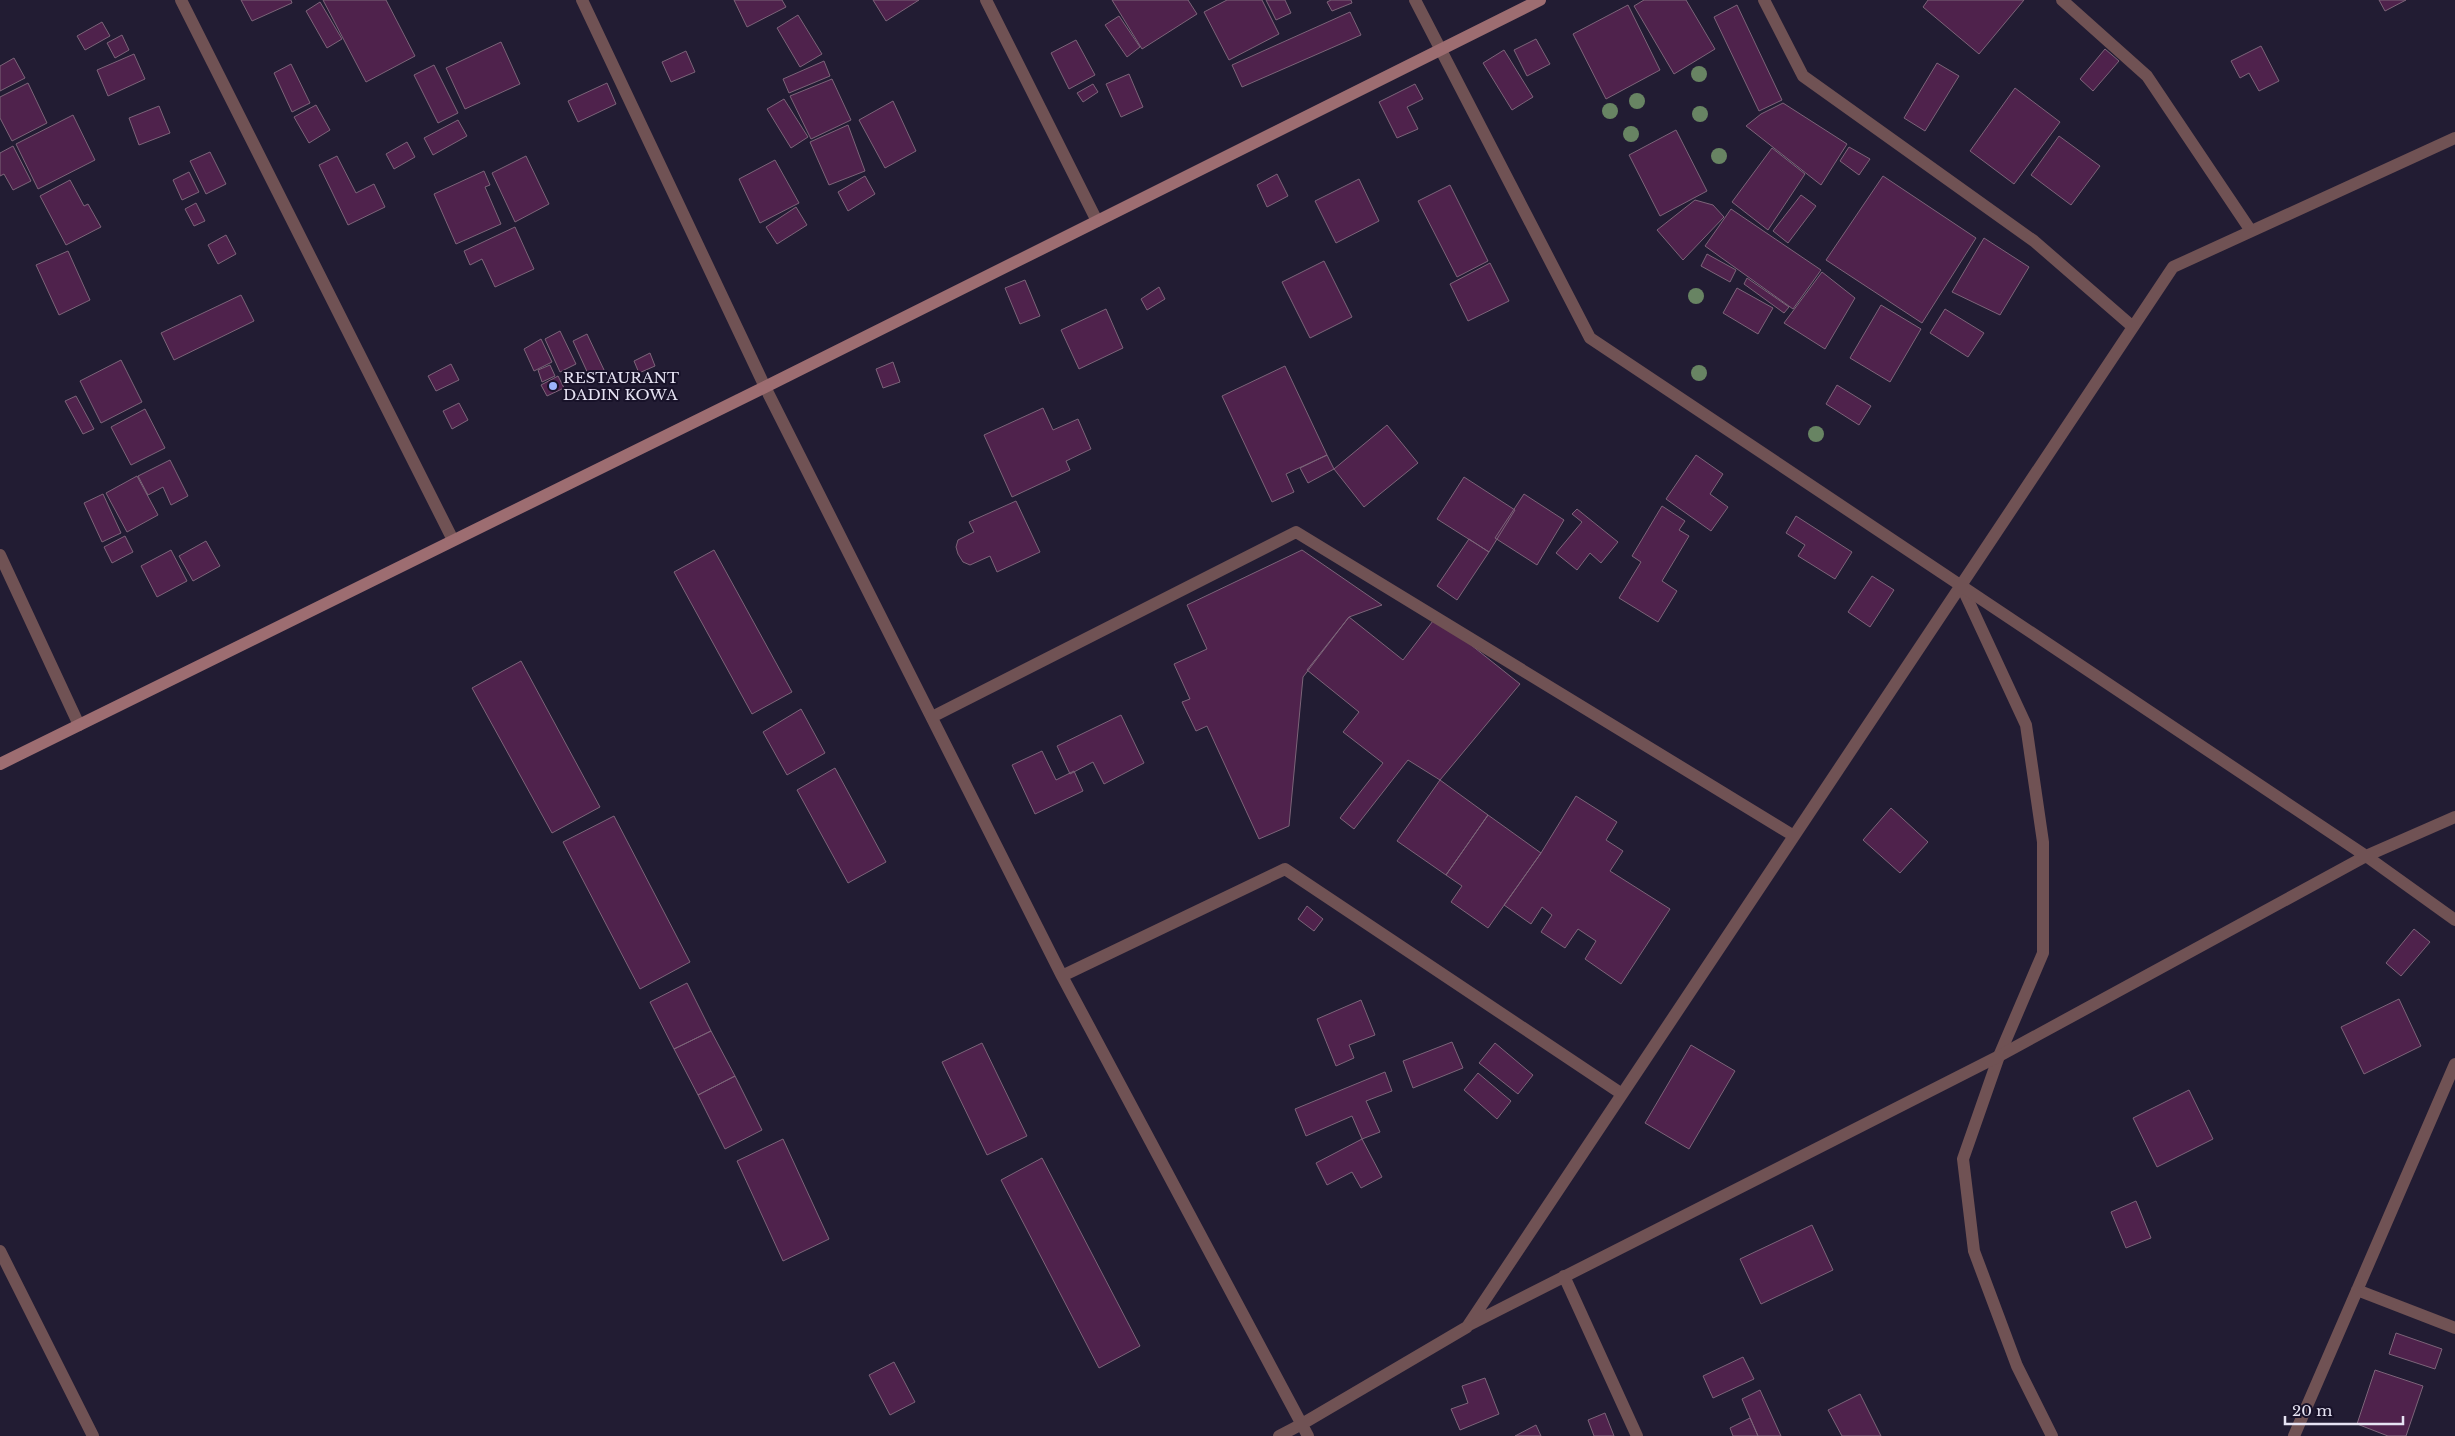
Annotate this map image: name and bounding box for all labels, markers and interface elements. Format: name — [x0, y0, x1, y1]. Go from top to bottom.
place label: RESTAURANT DADIN KOWA — [563, 368, 679, 404]
marker: RESTAURANT DADIN KOWA — [547, 380, 559, 392]
scale bar — [2285, 1394, 2402, 1426]
text: 20 m — [2292, 1401, 2332, 1420]

